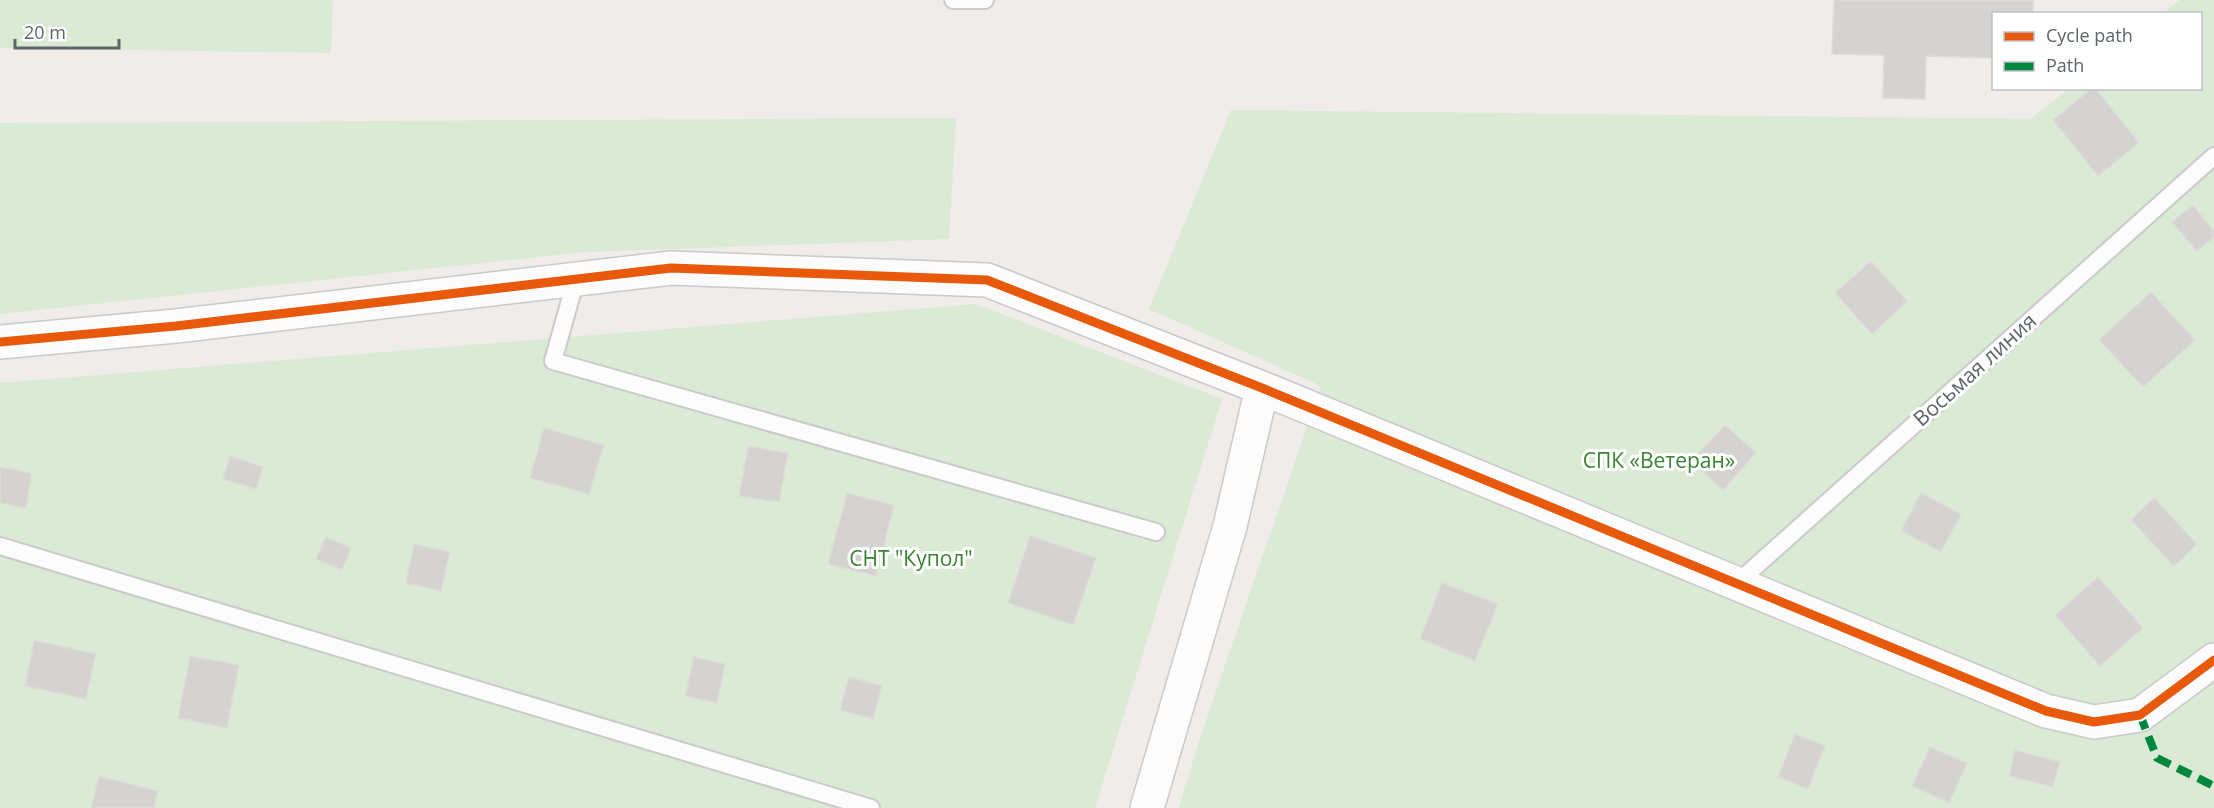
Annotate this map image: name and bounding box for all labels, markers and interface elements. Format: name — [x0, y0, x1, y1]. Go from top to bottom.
scale bar — [15, 12, 118, 50]
legend — [1992, 12, 2202, 90]
text: 20 m — [24, 20, 66, 44]
text: Cycle path — [2046, 23, 2133, 47]
text: Path — [2046, 53, 2084, 77]
street label: Восьмая линия — [1907, 307, 2042, 432]
park label: СПК «Ветеран» — [1583, 446, 1735, 474]
park label: СНТ "Купол" — [849, 544, 973, 572]

